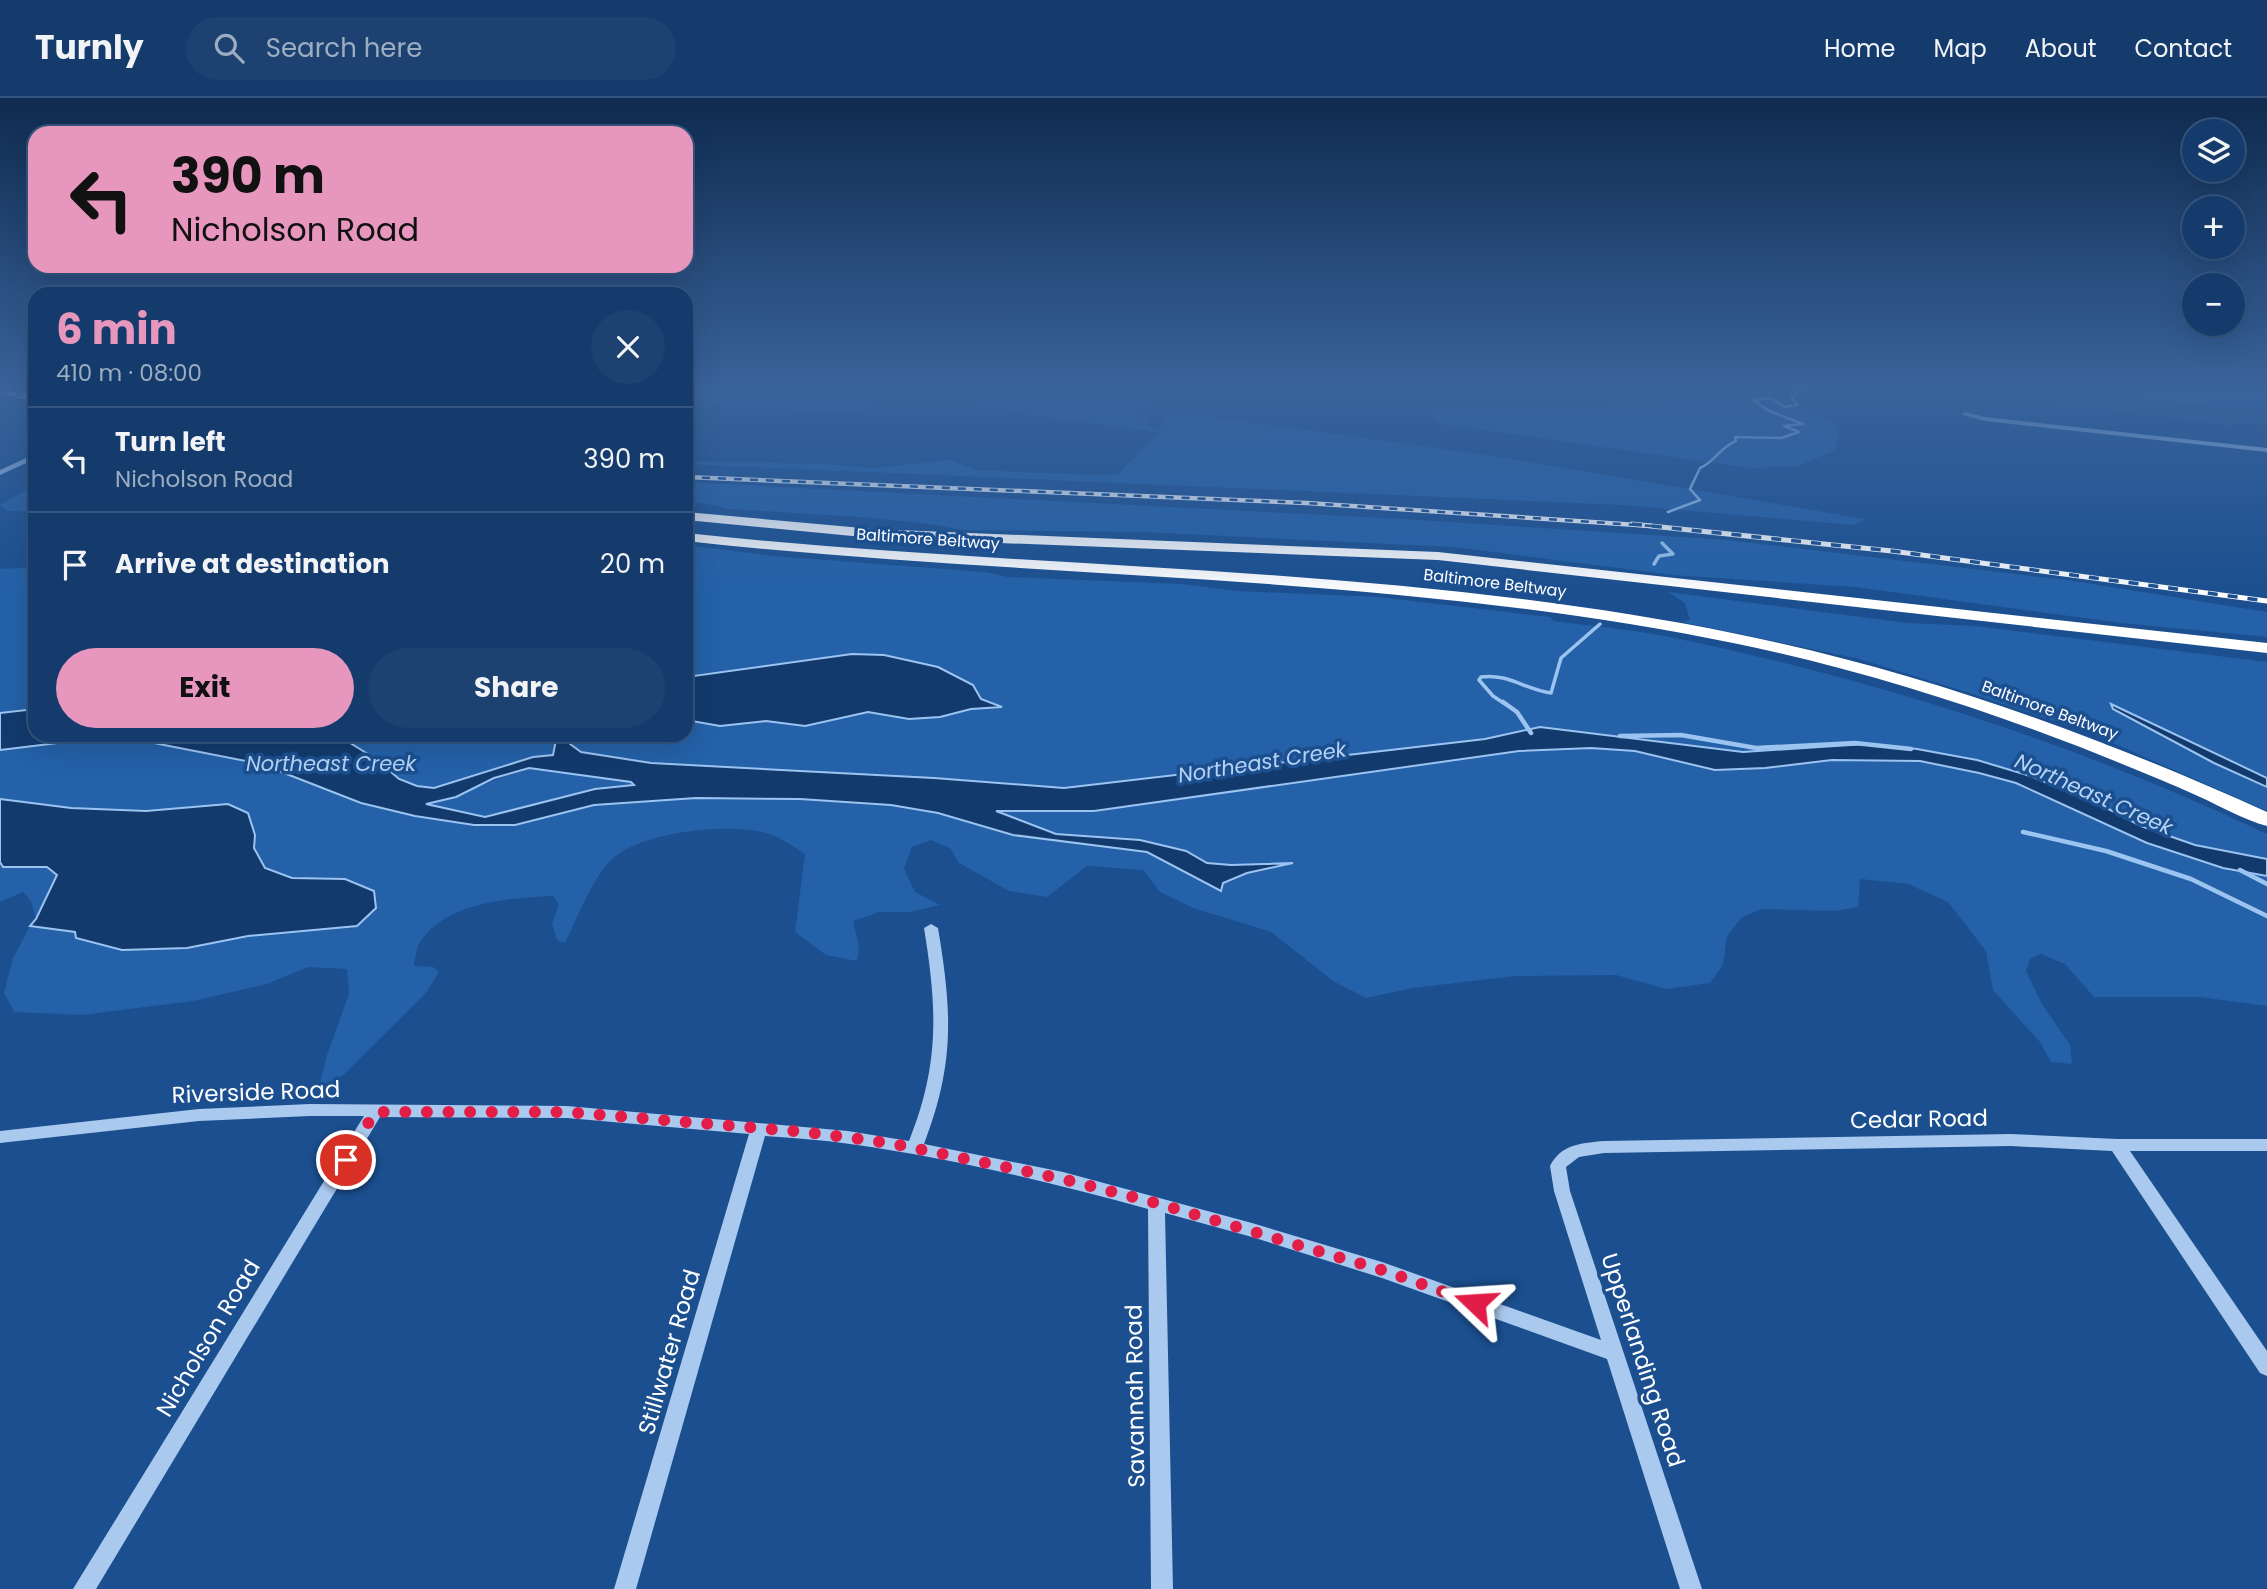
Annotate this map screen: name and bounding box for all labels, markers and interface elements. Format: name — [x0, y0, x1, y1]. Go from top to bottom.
search box — [186, 17, 676, 80]
text: Turnly — [35, 24, 144, 71]
icon: search — [210, 29, 248, 67]
text: Search here — [266, 30, 422, 66]
text: Home — [1824, 32, 1896, 65]
text: Map — [1934, 32, 1987, 65]
text: About — [2025, 32, 2096, 65]
text: Contact — [2134, 32, 2232, 65]
map controls — [2182, 119, 2245, 336]
button: layers — [2182, 119, 2245, 182]
text: 390 m — [171, 142, 325, 210]
icon: left — [56, 154, 147, 245]
button: + — [2182, 196, 2245, 259]
text: Nicholson Road — [171, 207, 419, 252]
button: − — [2182, 273, 2245, 336]
text: 6 min — [56, 300, 177, 359]
button: close — [591, 310, 665, 384]
text: 410 m · 08:00 — [56, 357, 202, 389]
text: Turn left — [115, 424, 226, 460]
icon: left — [56, 441, 94, 479]
text: 390 m — [583, 441, 665, 477]
text: Nicholson Road — [115, 463, 293, 495]
street label: Baltimore Beltway — [856, 523, 1000, 555]
icon: arrive — [56, 546, 94, 584]
text: Arrive at destination — [115, 546, 390, 582]
text: 20 m — [600, 546, 665, 582]
street label: Baltimore Beltway — [1422, 563, 1568, 603]
button: Exit — [56, 648, 354, 728]
button: Share — [368, 648, 665, 728]
street label: Baltimore Beltway — [1979, 675, 2121, 745]
water label: Northeast Creek — [1176, 734, 1349, 790]
water label: Northeast Creek — [2010, 746, 2179, 842]
water label: Northeast Creek — [246, 749, 417, 778]
street label: Riverside Road — [171, 1073, 341, 1111]
street label: Cedar Road — [1850, 1102, 1988, 1136]
pin — [316, 1130, 376, 1190]
icon: arrive — [327, 1141, 365, 1179]
street label: Upperlanding Road — [1593, 1249, 1693, 1471]
street label: Nicholson Road — [148, 1253, 268, 1423]
street label: Stillwater Road — [630, 1266, 708, 1438]
position arrow — [1438, 1266, 1512, 1340]
street label: Savannah Road — [1117, 1304, 1153, 1488]

